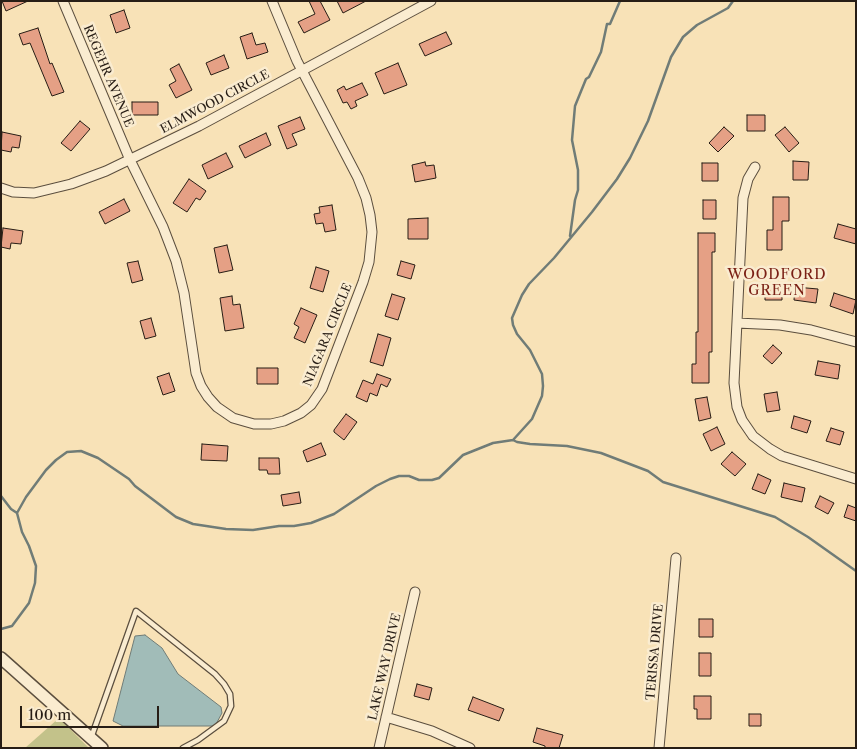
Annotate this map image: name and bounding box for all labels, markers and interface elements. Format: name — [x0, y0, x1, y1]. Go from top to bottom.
street label: REGEHR AVENUE — [80, 23, 136, 129]
street label: ELMWOOD CIRCLE — [158, 67, 272, 137]
district label: WOODFORD GREEN — [726, 267, 828, 300]
street label: NIAGARA CIRCLE — [301, 281, 355, 389]
street label: TERISSA DRIVE — [644, 603, 666, 701]
street label: LAKE WAY DRIVE — [366, 612, 404, 722]
scale bar — [22, 696, 161, 728]
text: 100 m — [28, 705, 71, 724]

